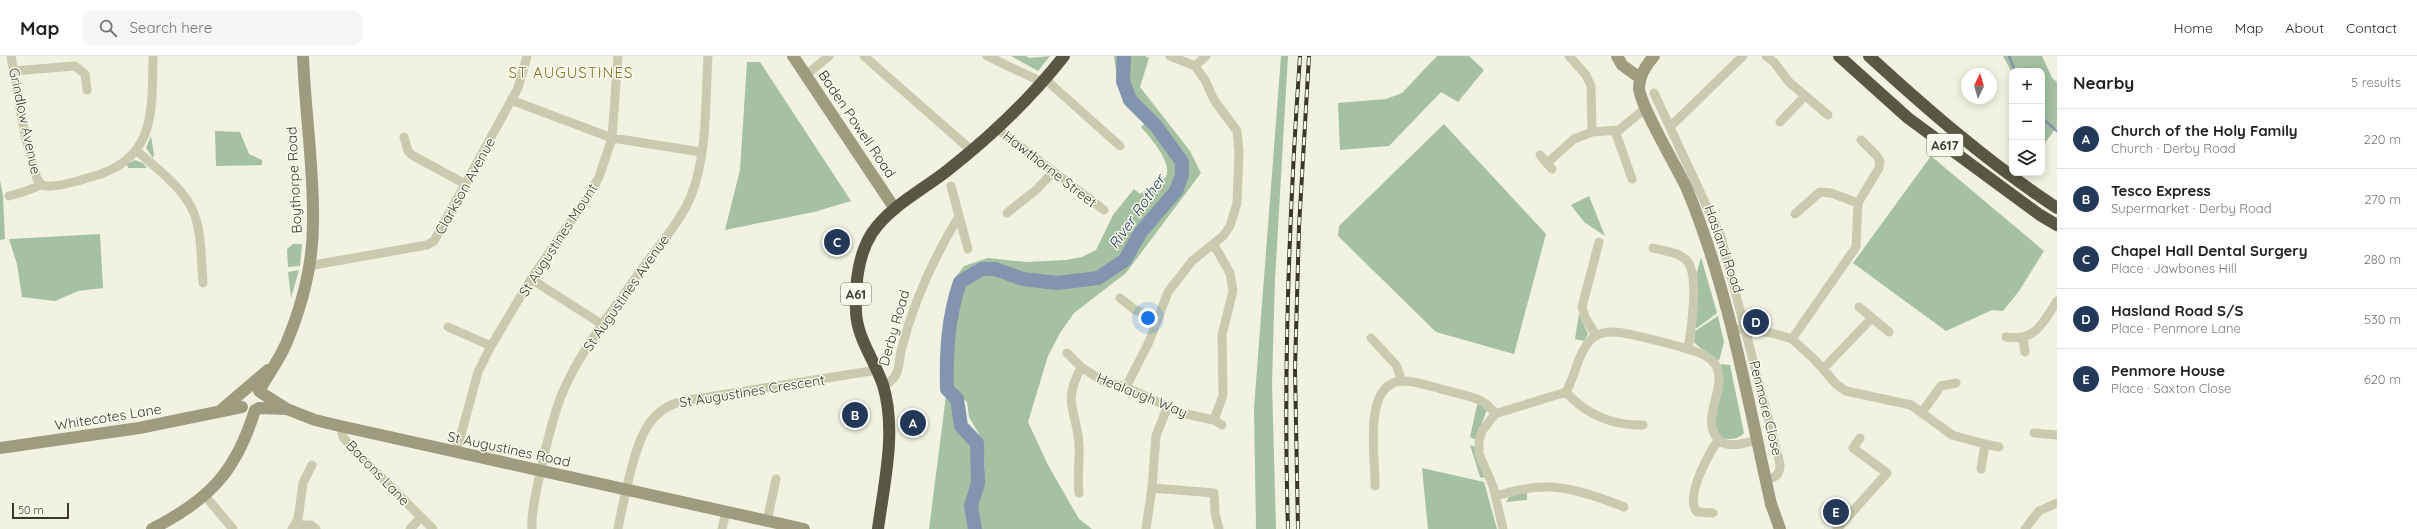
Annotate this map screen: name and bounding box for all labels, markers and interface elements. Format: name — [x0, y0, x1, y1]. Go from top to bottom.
search box — [83, 10, 363, 46]
text: Map — [20, 16, 59, 40]
icon: search — [97, 17, 119, 39]
text: Search here — [129, 18, 212, 37]
text: Home — [2174, 19, 2213, 37]
text: Map — [2235, 19, 2263, 37]
text: About — [2285, 19, 2324, 37]
text: Contact — [2346, 19, 2397, 37]
district label: ST AUGUSTINES — [509, 63, 633, 82]
street label: Grindlow Avenue — [5, 66, 45, 176]
street label: Baden Powell Road — [814, 67, 900, 181]
north arrow — [1961, 68, 1997, 104]
map controls — [2009, 68, 2045, 176]
button: + — [2009, 68, 2045, 104]
text: Nearby — [2073, 72, 2134, 93]
text: 5 results — [2351, 74, 2401, 90]
button: − — [2009, 104, 2045, 140]
text: Church of the Holy Family — [2111, 121, 2298, 140]
street label: Boythorpe Road — [282, 126, 306, 234]
street label: Hawthorne Street — [999, 127, 1101, 211]
text: A — [2082, 131, 2090, 147]
text: 220 m — [2363, 131, 2401, 147]
street label: Clarkson Avenue — [431, 134, 499, 238]
road number: A617 — [1927, 134, 1963, 156]
button: layers — [2009, 140, 2045, 176]
text: Church · Derby Road — [2111, 140, 2236, 156]
water label: River Rother — [1104, 169, 1170, 253]
street label: St Augustines Mount — [515, 180, 601, 300]
text: Tesco Express — [2111, 181, 2211, 200]
text: B — [2082, 191, 2090, 207]
text: 270 m — [2364, 191, 2401, 207]
text: Supermarket · Derby Road — [2111, 200, 2272, 216]
street label: Hasland Road — [1701, 203, 1747, 295]
pin: C — [824, 227, 850, 257]
street label: St Augustines Avenue — [579, 231, 673, 355]
text: Chapel Hall Dental Surgery — [2111, 241, 2308, 260]
text: C — [2082, 251, 2090, 267]
text: 280 m — [2364, 251, 2401, 267]
text: Place · Jawbones Hill — [2111, 260, 2237, 276]
road number: A61 — [841, 283, 871, 305]
street label: Derby Road — [875, 288, 913, 368]
text: Hasland Road S/S — [2111, 301, 2244, 320]
pin: D — [1743, 307, 1769, 337]
your location — [1138, 308, 1158, 328]
text: D — [2081, 311, 2091, 327]
text: 530 m — [2364, 311, 2401, 327]
text: Place · Penmore Lane — [2111, 320, 2241, 336]
street label: Penmore Close — [1745, 359, 1787, 458]
text: Penmore House — [2111, 361, 2225, 380]
street label: Healaugh Way — [1094, 369, 1190, 421]
street label: St Augustines Crescent — [678, 371, 826, 411]
text: E — [2082, 371, 2090, 387]
text: 620 m — [2364, 371, 2401, 387]
text: Place · Saxton Close — [2111, 380, 2231, 396]
street label: Whitecotes Lane — [53, 400, 163, 434]
pin: B — [842, 400, 868, 430]
pin: A — [900, 408, 926, 438]
street label: St Augustines Road — [446, 427, 572, 471]
street label: Bacons Lane — [342, 437, 414, 509]
pin: E — [1823, 497, 1849, 527]
scale bar — [12, 501, 69, 520]
text: 50 m — [18, 503, 44, 517]

